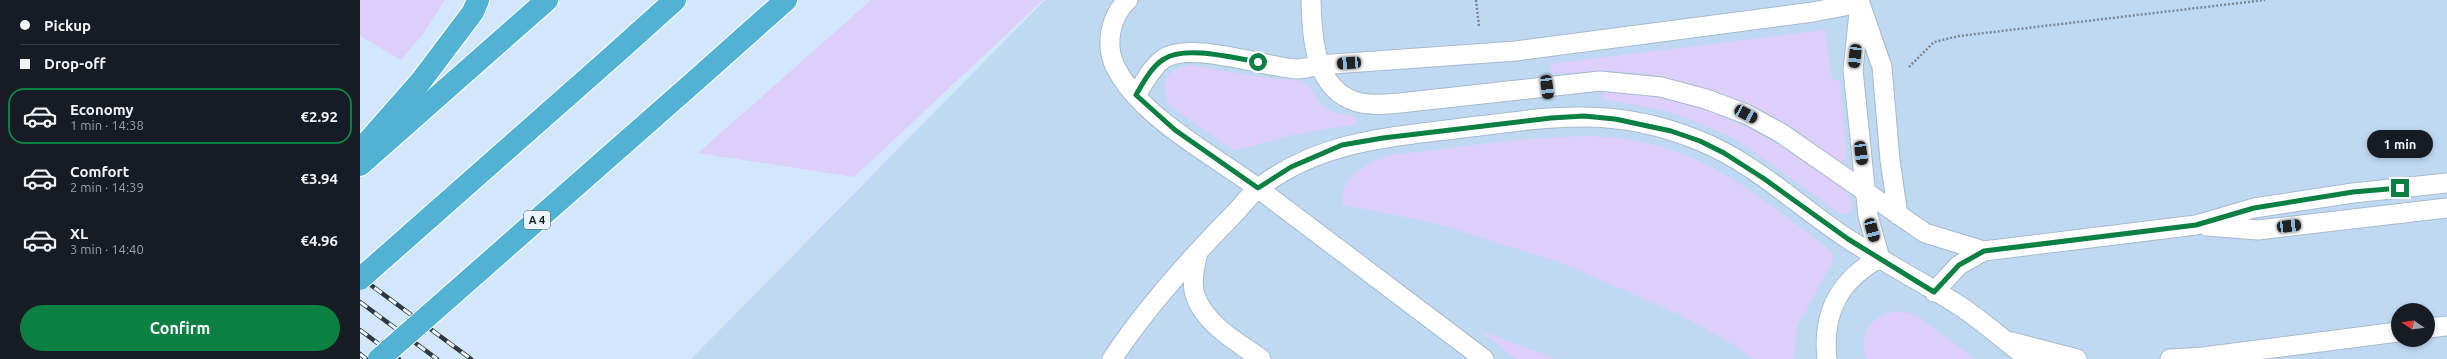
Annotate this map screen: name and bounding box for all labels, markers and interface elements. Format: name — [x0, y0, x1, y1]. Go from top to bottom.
text: Pickup — [44, 17, 91, 34]
car — [1848, 43, 1862, 69]
route start — [1249, 53, 1267, 71]
text: Drop-off — [44, 55, 106, 72]
car — [1337, 56, 1361, 70]
car — [1540, 74, 1554, 100]
icon: car — [22, 98, 58, 134]
text: Economy — [70, 101, 134, 118]
car — [1733, 103, 1759, 125]
text: €2.92 — [300, 108, 338, 125]
text: 1 min · 14:38 — [70, 118, 144, 132]
callout: 1 min — [2367, 130, 2433, 158]
text: 1 min — [2384, 137, 2416, 151]
car — [1853, 140, 1869, 166]
icon: car — [22, 160, 58, 196]
text: Comfort — [70, 163, 129, 180]
text: €3.94 — [300, 170, 338, 187]
route end — [2391, 179, 2409, 197]
text: 2 min · 14:39 — [70, 180, 144, 194]
road number: A 4 — [524, 211, 550, 229]
car — [1863, 217, 1881, 243]
car — [2276, 219, 2302, 233]
icon: car — [22, 222, 58, 258]
text: XL — [70, 225, 88, 242]
text: €4.96 — [300, 232, 338, 249]
text: 3 min · 14:40 — [70, 242, 144, 256]
north arrow — [2391, 303, 2435, 347]
map controls — [2391, 303, 2435, 347]
button: Confirm — [20, 305, 340, 351]

